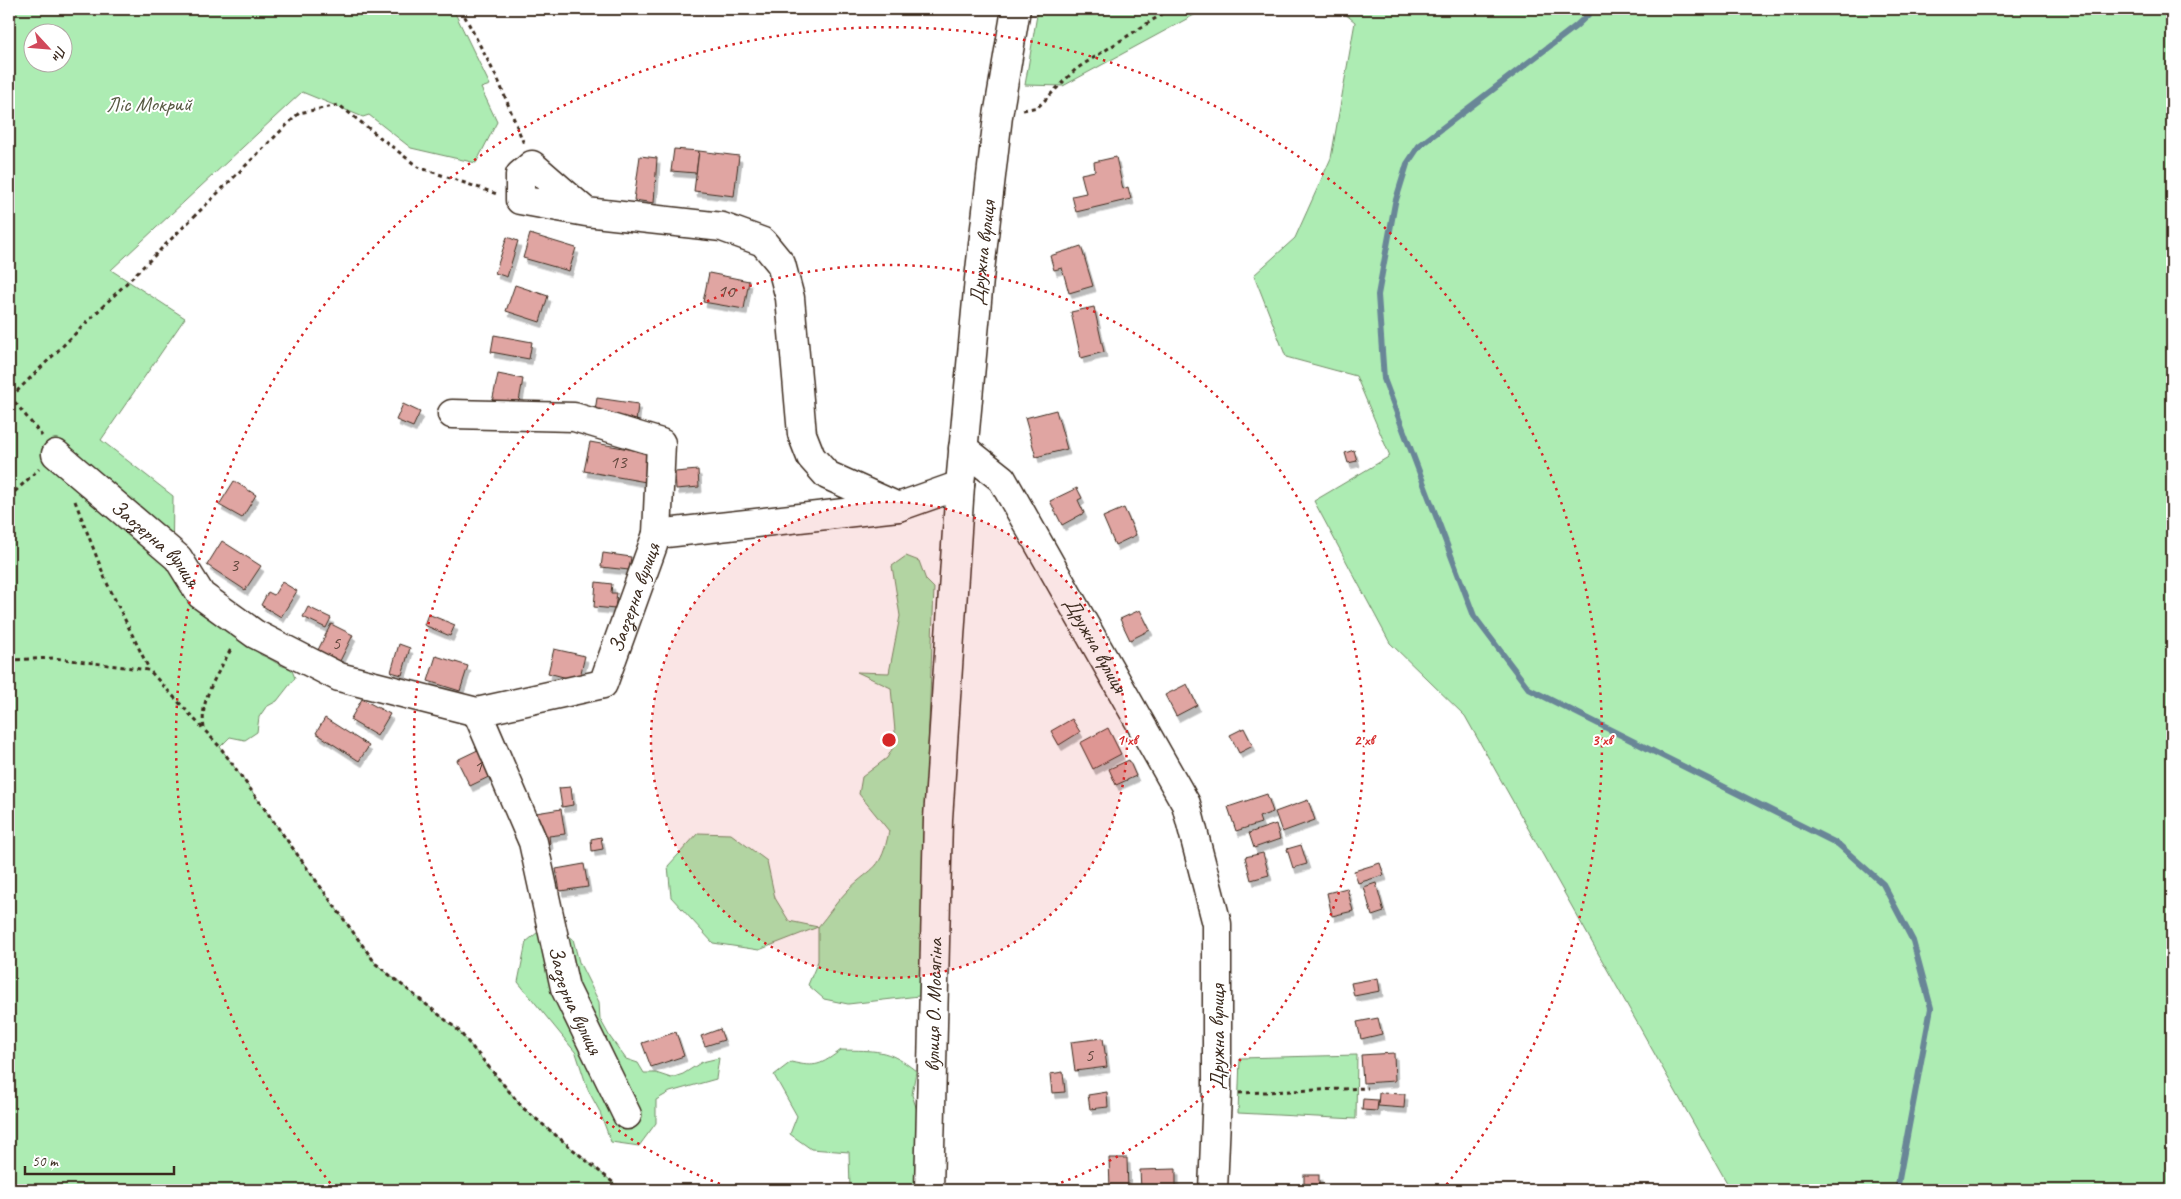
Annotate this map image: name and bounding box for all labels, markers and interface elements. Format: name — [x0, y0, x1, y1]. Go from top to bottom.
north arrow — [22, 22, 72, 72]
text: Пн — [48, 43, 70, 65]
park label: Ліс Мокрий — [106, 91, 193, 117]
street label: Дружна вулиця — [964, 198, 1001, 306]
house number: 10 — [717, 279, 736, 303]
house number: 13 — [609, 450, 628, 474]
street label: Заозерна вулиця — [106, 494, 206, 592]
street label: Заозерна вулиця — [602, 538, 666, 656]
house number: 3 — [230, 553, 240, 577]
street label: Дружна вулиця — [1058, 592, 1134, 698]
house number: 5 — [332, 631, 342, 655]
centre of rings — [880, 731, 898, 749]
text: 1 хв — [1117, 731, 1140, 750]
text: 2 хв — [1354, 731, 1377, 750]
text: 3 хв — [1592, 731, 1615, 750]
house number: 1 — [474, 754, 484, 778]
street label: вулиця О. Мосягіна — [919, 936, 948, 1072]
street label: Заозерна вулиця — [543, 944, 609, 1060]
street label: Дружна вулиця — [1204, 983, 1230, 1090]
house number: 5 — [1085, 1043, 1095, 1067]
scale bar — [25, 1144, 174, 1176]
text: 50 m — [32, 1152, 59, 1171]

